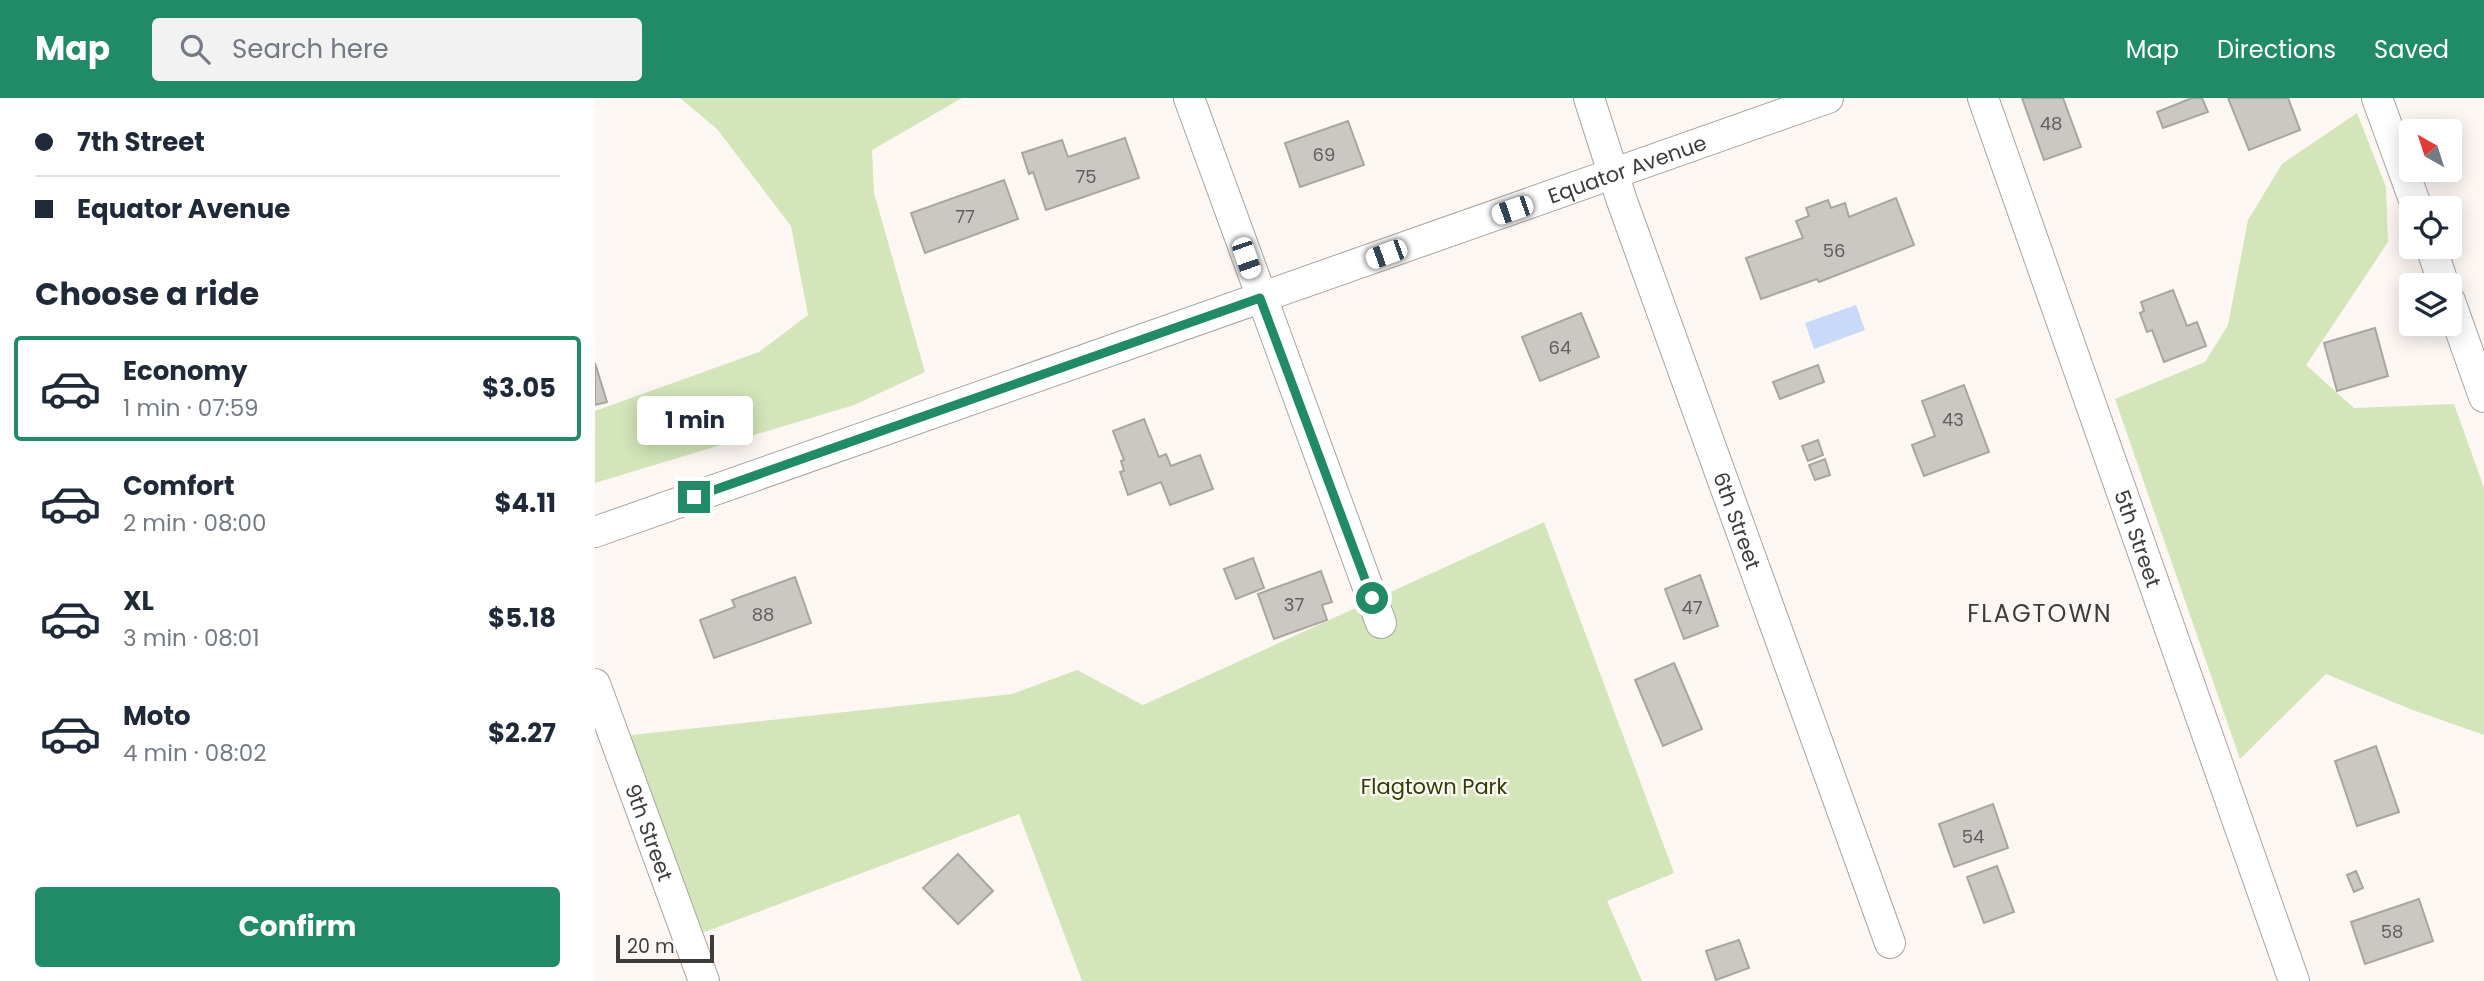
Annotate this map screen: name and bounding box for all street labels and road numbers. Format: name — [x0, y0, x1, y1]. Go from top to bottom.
street label: Equator Avenue — [1544, 128, 1710, 210]
street label: 6th Street — [1707, 468, 1768, 573]
street label: 5th Street — [2108, 486, 2169, 591]
street label: 9th Street — [618, 780, 681, 885]

